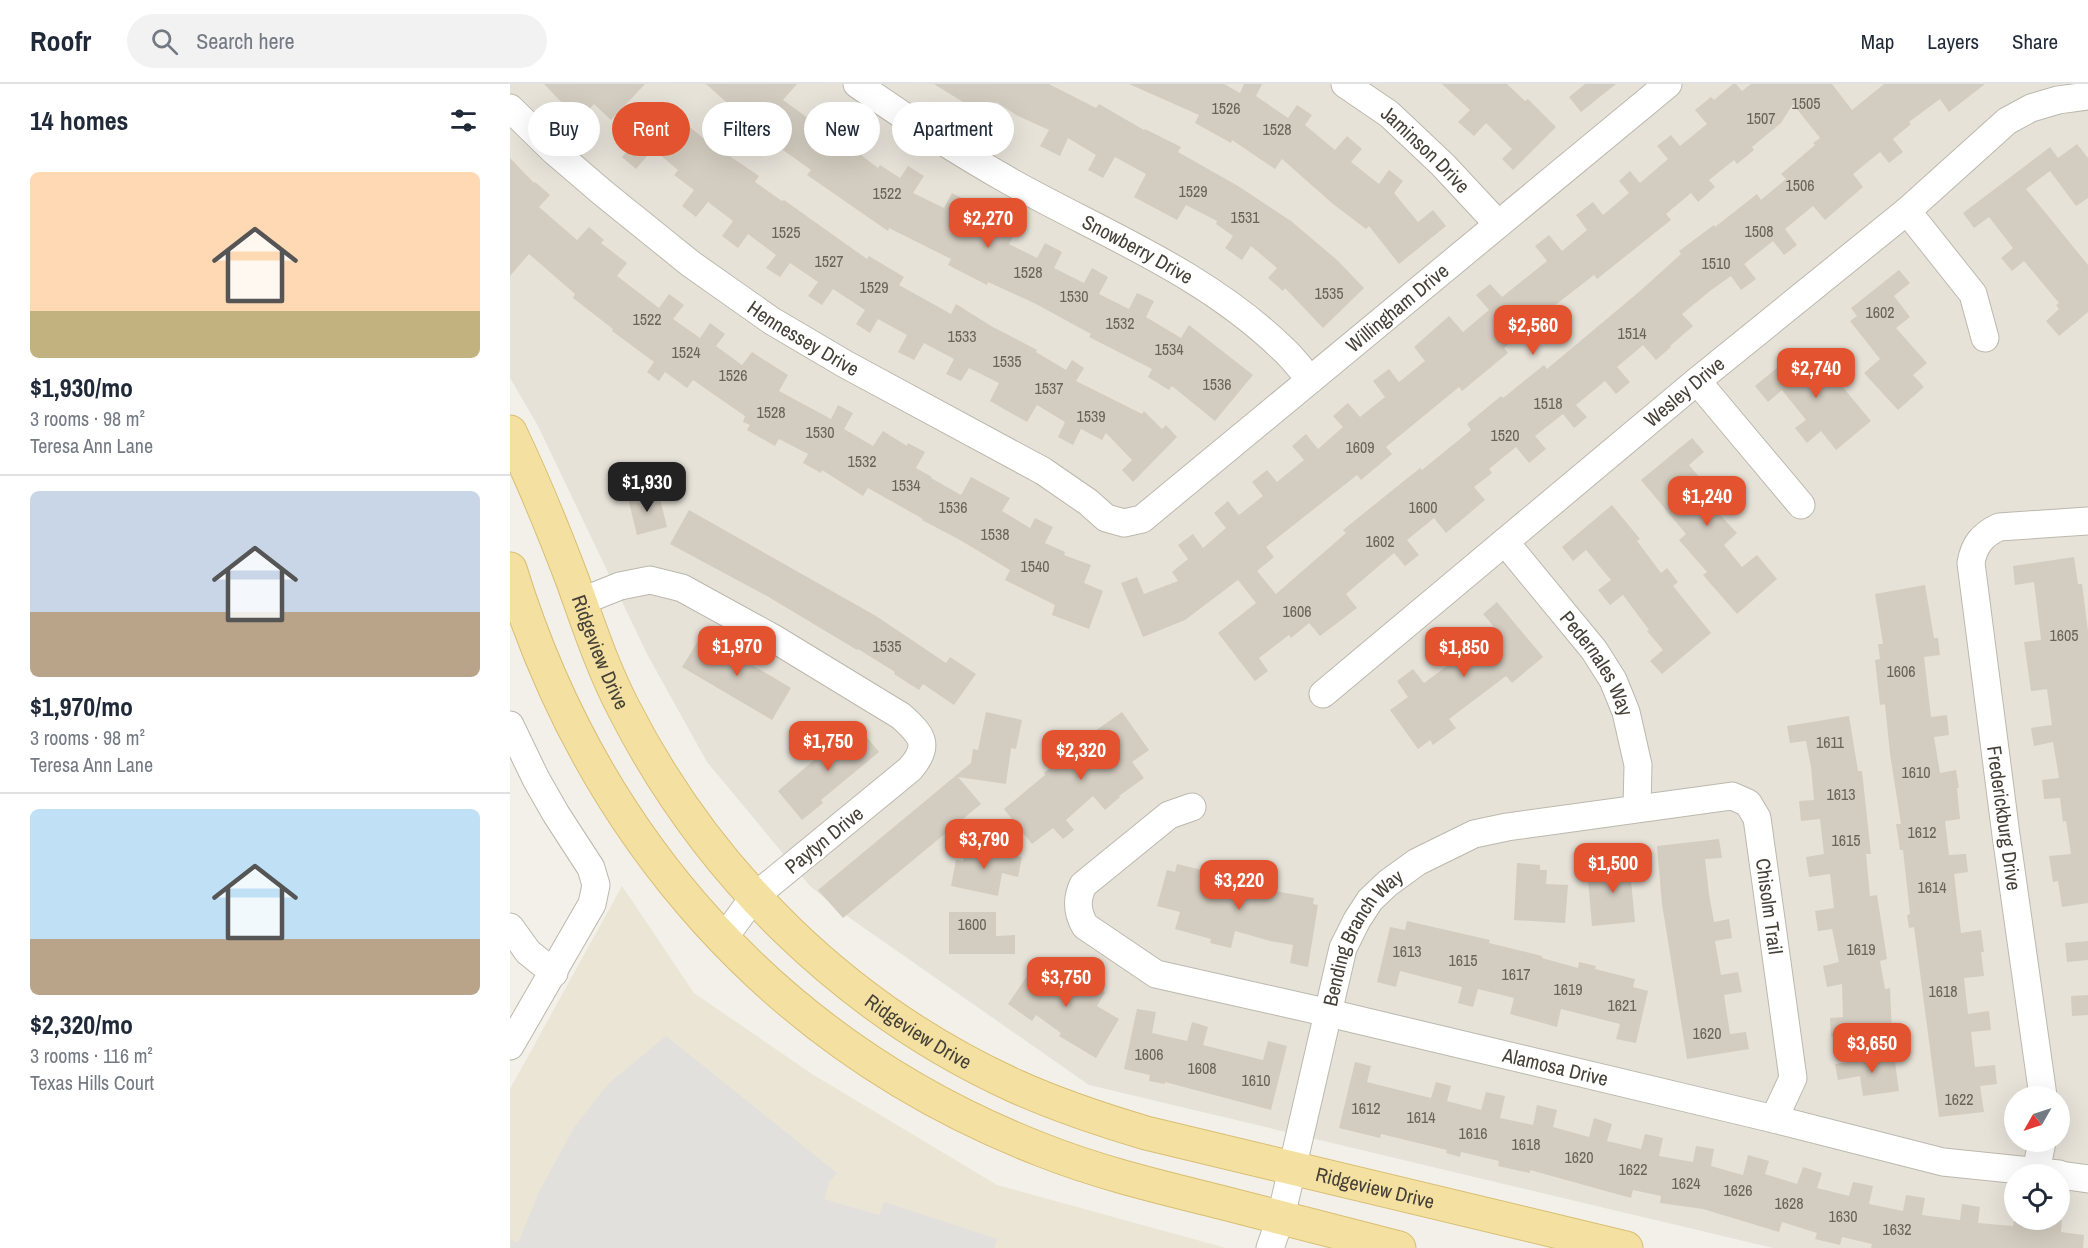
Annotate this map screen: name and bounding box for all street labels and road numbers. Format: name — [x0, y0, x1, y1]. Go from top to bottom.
street label: Jaminson Drive — [1376, 99, 1476, 199]
street label: Snowberry Drive — [1078, 208, 1198, 290]
street label: Willingham Drive — [1340, 257, 1454, 358]
street label: Hennessey Drive — [742, 294, 864, 382]
street label: Wesley Drive — [1638, 350, 1730, 433]
street label: Ridgeview Drive — [566, 591, 636, 714]
street label: Pedernales Way — [1554, 605, 1640, 720]
street label: Frederickburg Drive — [1981, 744, 2028, 892]
street label: Paytyn Drive — [779, 800, 869, 880]
street label: Chisolm Trail — [1750, 856, 1790, 956]
street label: Bending Branch Way — [1316, 862, 1409, 1009]
street label: Ridgeview Drive — [860, 987, 976, 1075]
street label: Alamosa Drive — [1499, 1041, 1611, 1092]
street label: Ridgeview Drive — [1313, 1160, 1437, 1215]

